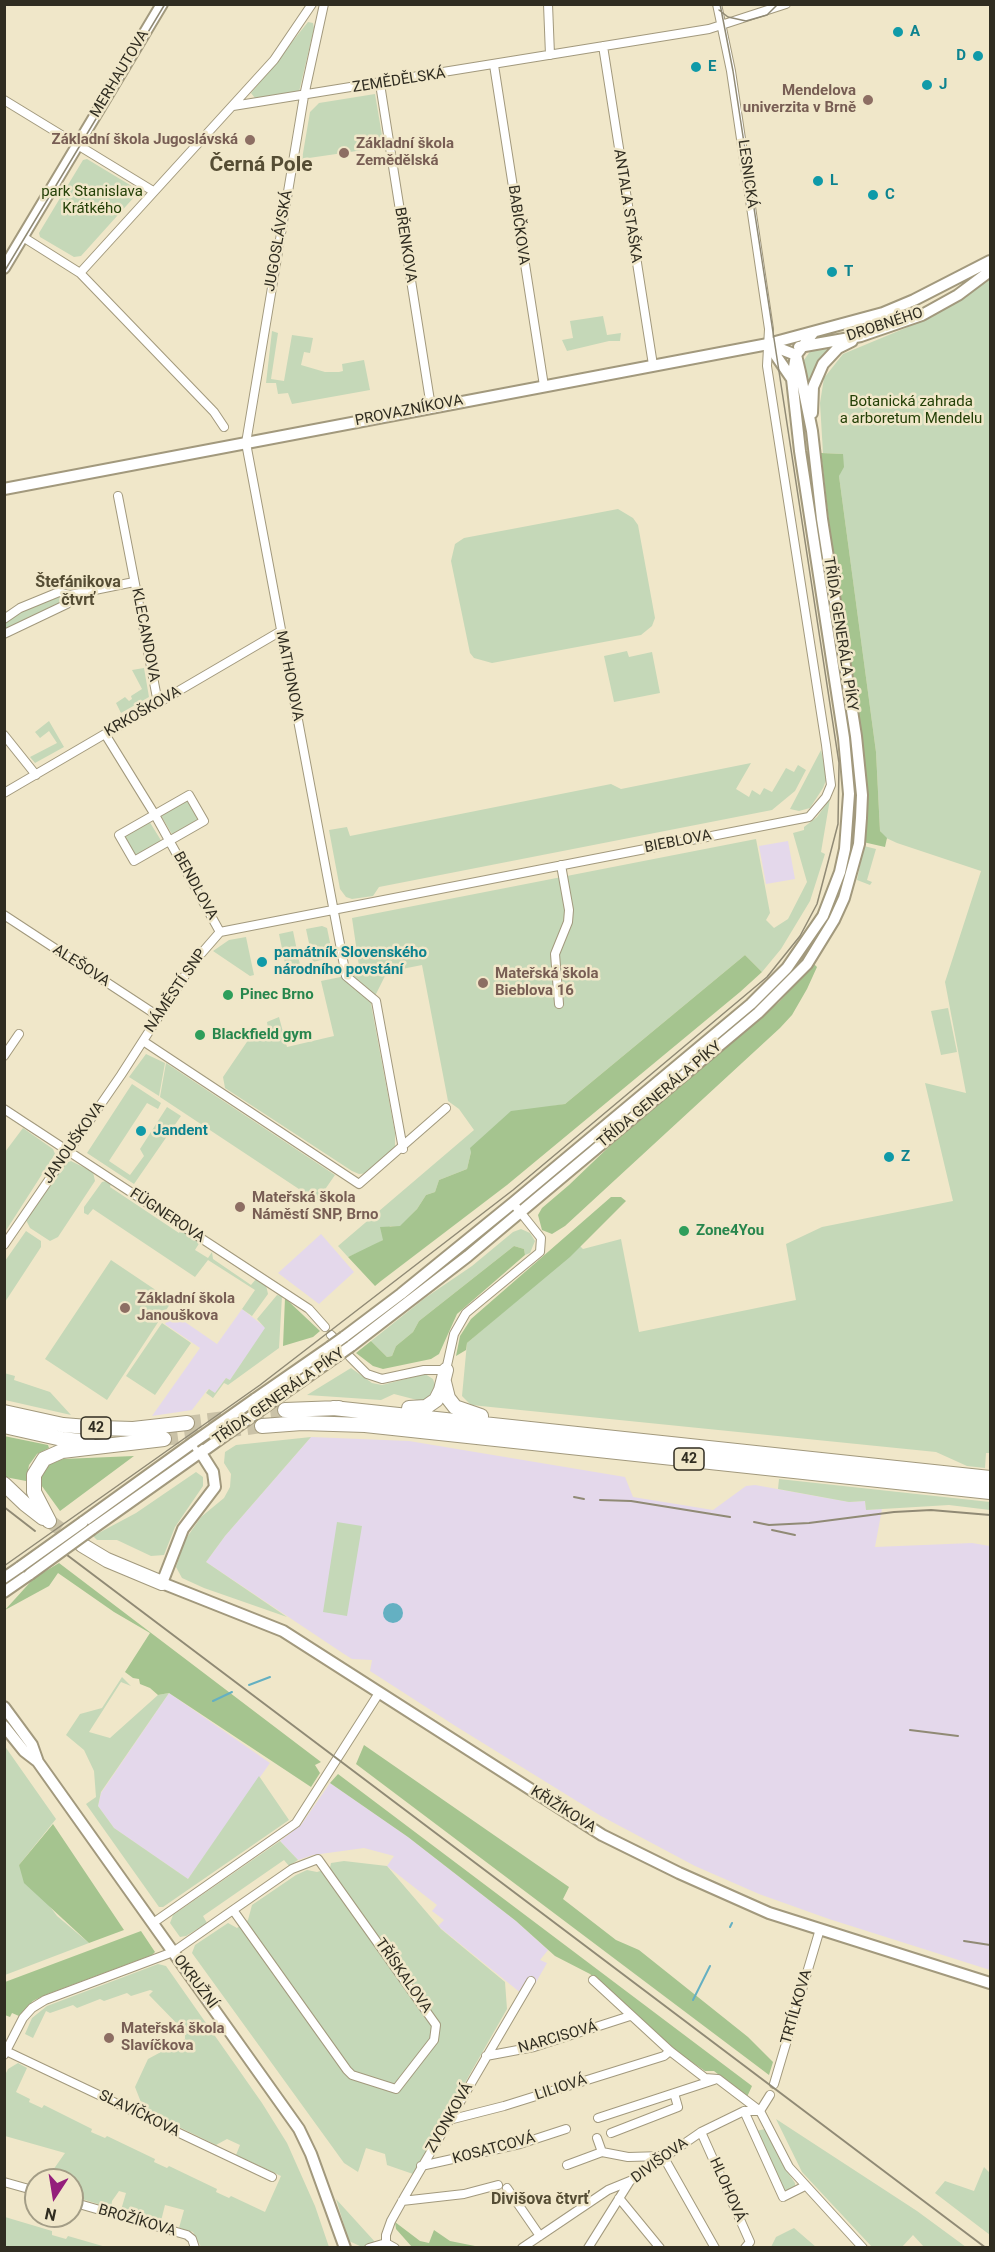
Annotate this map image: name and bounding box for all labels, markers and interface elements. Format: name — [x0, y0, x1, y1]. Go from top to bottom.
place label: A — [910, 23, 920, 41]
marker: A — [891, 25, 905, 39]
street label: MERHAUTOVA — [87, 27, 153, 121]
place label: D — [956, 47, 966, 65]
marker: D — [971, 49, 985, 63]
place label: E — [708, 58, 716, 76]
marker: E — [689, 60, 703, 74]
street label: ZEMĚDĚLSKÁ — [351, 65, 447, 97]
place label: J — [939, 76, 947, 94]
marker: J — [920, 78, 934, 92]
place label: Mendelova univerzita v Brně — [743, 82, 856, 117]
marker: Mendelova univerzita v Brně — [861, 93, 875, 107]
place label: Základní škola Jugoslávská — [52, 131, 238, 149]
marker: Základní škola Jugoslávská — [243, 133, 257, 147]
place label: Základní škola Zemědělská — [356, 135, 454, 170]
street label: LESNICKÁ — [733, 138, 761, 210]
marker: Základní škola Zemědělská — [337, 146, 351, 160]
street label: ANTALA STAŠKA — [609, 148, 645, 264]
district label: Černá Pole — [209, 153, 313, 179]
place label: L — [830, 172, 838, 190]
marker: L — [811, 174, 825, 188]
park label: park Stanislava Krátkého — [41, 183, 143, 218]
street label: BABIČKOVA — [503, 184, 533, 266]
place label: C — [885, 186, 895, 204]
marker: C — [866, 188, 880, 202]
street label: JUGOSLÁVSKÁ — [261, 189, 297, 293]
street label: BŘENKOVA — [390, 206, 420, 284]
place label: T — [844, 263, 853, 281]
marker: T — [825, 265, 839, 279]
street label: DROBNÉHO — [845, 304, 925, 346]
street label: PROVAZNÍKOVA — [354, 392, 464, 430]
park label: Botanická zahrada a arboretum Mendelu — [840, 393, 982, 428]
street label: TŘÍDA GENERÁLA PÍKY — [819, 555, 861, 713]
district label: Štefánikova čtvrť — [35, 573, 121, 611]
street label: KLECANDOVA — [127, 587, 163, 683]
street label: MATHONOVA — [271, 629, 307, 723]
street label: KRKOŠKOVA — [102, 683, 184, 741]
street label: BIEBLOVA — [643, 827, 713, 857]
street label: BENDLOVA — [169, 849, 221, 923]
street label: ALEŠOVA — [49, 941, 113, 991]
place label: památník Slovenského národního povstání — [274, 944, 427, 979]
street label: NÁMĚSTÍ SNP — [141, 946, 211, 1036]
marker: památník Slovenského národního povstání — [255, 955, 269, 969]
place label: Mateřská škola Bieblova 16 — [495, 965, 598, 1000]
marker: Mateřská škola Bieblova 16 — [476, 976, 490, 990]
place label: Pinec Brno — [240, 986, 314, 1004]
marker: Pinec Brno — [221, 988, 235, 1002]
place label: Blackfield gym — [212, 1026, 312, 1044]
marker: Blackfield gym — [193, 1028, 207, 1042]
street label: TŘÍDA GENERÁLA PÍKY — [594, 1038, 726, 1152]
street label: JANOUŠKOVA — [39, 1099, 109, 1187]
place label: Jandent — [153, 1122, 208, 1140]
marker: Jandent — [134, 1124, 148, 1138]
place label: Z — [901, 1148, 910, 1166]
marker: Z — [882, 1150, 896, 1164]
street label: FÜGNEROVA — [126, 1185, 208, 1247]
place label: Mateřská škola Náměstí SNP, Brno — [252, 1189, 378, 1224]
marker: Mateřská škola Náměstí SNP, Brno — [233, 1200, 247, 1214]
place label: Zone4You — [696, 1222, 764, 1240]
marker: Zone4You — [677, 1224, 691, 1238]
place label: Základní škola Janouškova — [137, 1290, 235, 1325]
marker: Základní škola Janouškova — [118, 1301, 132, 1315]
street label: TŘÍDA GENERÁLA PÍKY — [210, 1345, 348, 1449]
road number: 42 — [81, 1417, 111, 1439]
road number: 42 — [674, 1448, 704, 1470]
street label: KŘIŽÍKOVA — [527, 1783, 599, 1837]
street label: TŘÍSKALOVA — [371, 1935, 435, 2017]
street label: OKRUŽNÍ — [169, 1952, 221, 2012]
street label: TRTÍLKOVA — [778, 1968, 816, 2046]
street label: NARCISOVÁ — [516, 2018, 600, 2058]
place label: Mateřská škola Slavíčkova — [121, 2020, 224, 2055]
marker: Mateřská škola Slavíčkova — [102, 2031, 116, 2045]
street label: LILIOVÁ — [533, 2071, 589, 2105]
street label: ZVONKOVÁ — [423, 2080, 477, 2156]
street label: SLAVÍČKOVA — [96, 2087, 182, 2141]
street label: KOSATCOVÁ — [451, 2129, 537, 2169]
street label: DIVIŠOVA — [628, 2134, 692, 2188]
street label: HLOHOVÁ — [705, 2155, 749, 2225]
north arrow — [24, 2168, 84, 2228]
district label: Divišova čtvrť — [491, 2190, 589, 2210]
street label: BROŽÍKOVA — [96, 2201, 178, 2241]
text: N — [43, 2204, 58, 2225]

